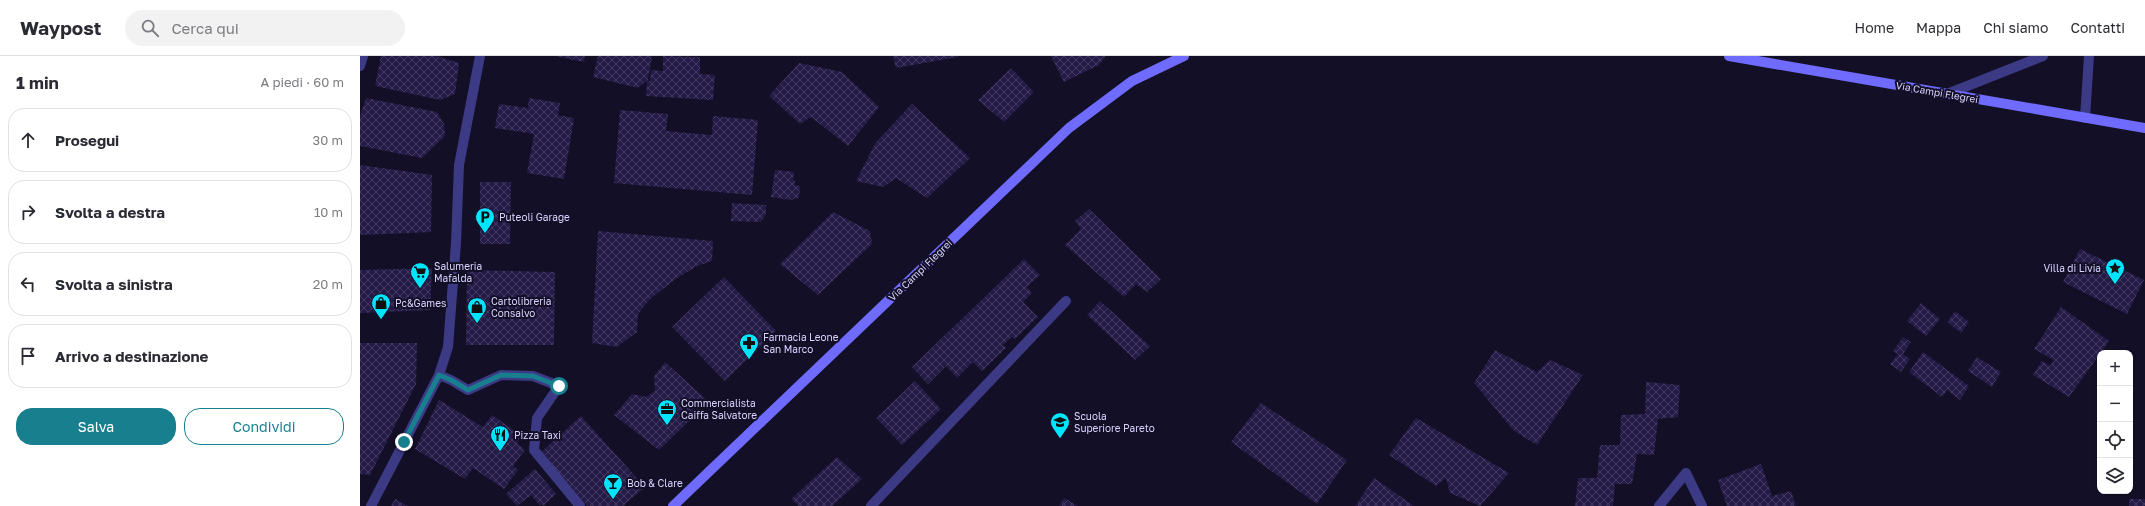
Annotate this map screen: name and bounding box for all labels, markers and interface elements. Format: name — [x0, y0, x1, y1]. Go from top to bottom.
search box — [125, 10, 405, 46]
text: Waypost — [20, 16, 101, 39]
icon: search — [139, 17, 161, 39]
text: Cerca qui — [171, 19, 239, 37]
text: Home — [1855, 19, 1894, 36]
text: Mappa — [1916, 19, 1961, 36]
text: Chi siamo — [1983, 19, 2048, 36]
text: Contatti — [2070, 19, 2125, 36]
text: 1 min — [16, 72, 59, 93]
text: A piedi · 60 m — [260, 74, 344, 90]
street label: Via Campi Flegrei — [1895, 79, 1979, 105]
icon: ahead — [17, 129, 39, 151]
text: Prosegui — [55, 131, 119, 149]
text: 30 m — [313, 132, 343, 148]
icon: right — [17, 201, 39, 223]
text: Svolta a destra — [55, 203, 165, 221]
text: 10 m — [314, 204, 343, 220]
parking icon: Puteoli Garage — [474, 206, 496, 234]
place label: Puteoli Garage — [499, 211, 570, 223]
street label: Via Campi Flegrei — [886, 237, 954, 303]
place icon: Villa di Livia — [2104, 257, 2126, 285]
place label: Salumeria Mafalda — [434, 260, 482, 284]
supermarket icon: Salumeria Mafalda — [409, 261, 431, 289]
place label: Villa di Livia — [2043, 262, 2101, 274]
icon: left — [17, 273, 39, 295]
text: Svolta a sinistra — [55, 275, 173, 293]
text: 20 m — [313, 276, 343, 292]
shop icon: Pc&Games — [370, 292, 392, 320]
place label: Cartolibreria Consalvo — [491, 295, 551, 319]
shop icon: Cartolibreria Consalvo — [466, 296, 488, 324]
place label: Pc&Games — [395, 297, 446, 309]
place label: Farmacia Leone San Marco — [763, 331, 839, 355]
pharmacy icon: Farmacia Leone San Marco — [738, 332, 760, 360]
icon: arrive — [17, 345, 39, 367]
text: Arrivo a destinazione — [55, 347, 208, 365]
map controls — [2097, 350, 2133, 494]
button: + — [2097, 350, 2133, 386]
route start — [550, 377, 568, 395]
button: − — [2097, 386, 2133, 422]
place label: Commercialista Caiffa Salvatore — [681, 397, 757, 421]
office icon: Commercialista Caiffa Salvatore — [656, 398, 678, 426]
button: Salva — [16, 408, 176, 445]
button: Condividi — [184, 408, 344, 445]
place label: Scuola Superiore Pareto — [1074, 410, 1155, 434]
school or university icon: Scuola Superiore Pareto — [1049, 411, 1071, 439]
button: locate — [2097, 422, 2133, 458]
restaurant icon: Pizza Taxi — [489, 424, 511, 452]
place label: Pizza Taxi — [514, 429, 561, 441]
route end — [395, 433, 413, 451]
button: layers — [2097, 458, 2133, 494]
bar icon: Bob & Clare — [602, 472, 624, 500]
place label: Bob & Clare — [627, 477, 683, 489]

